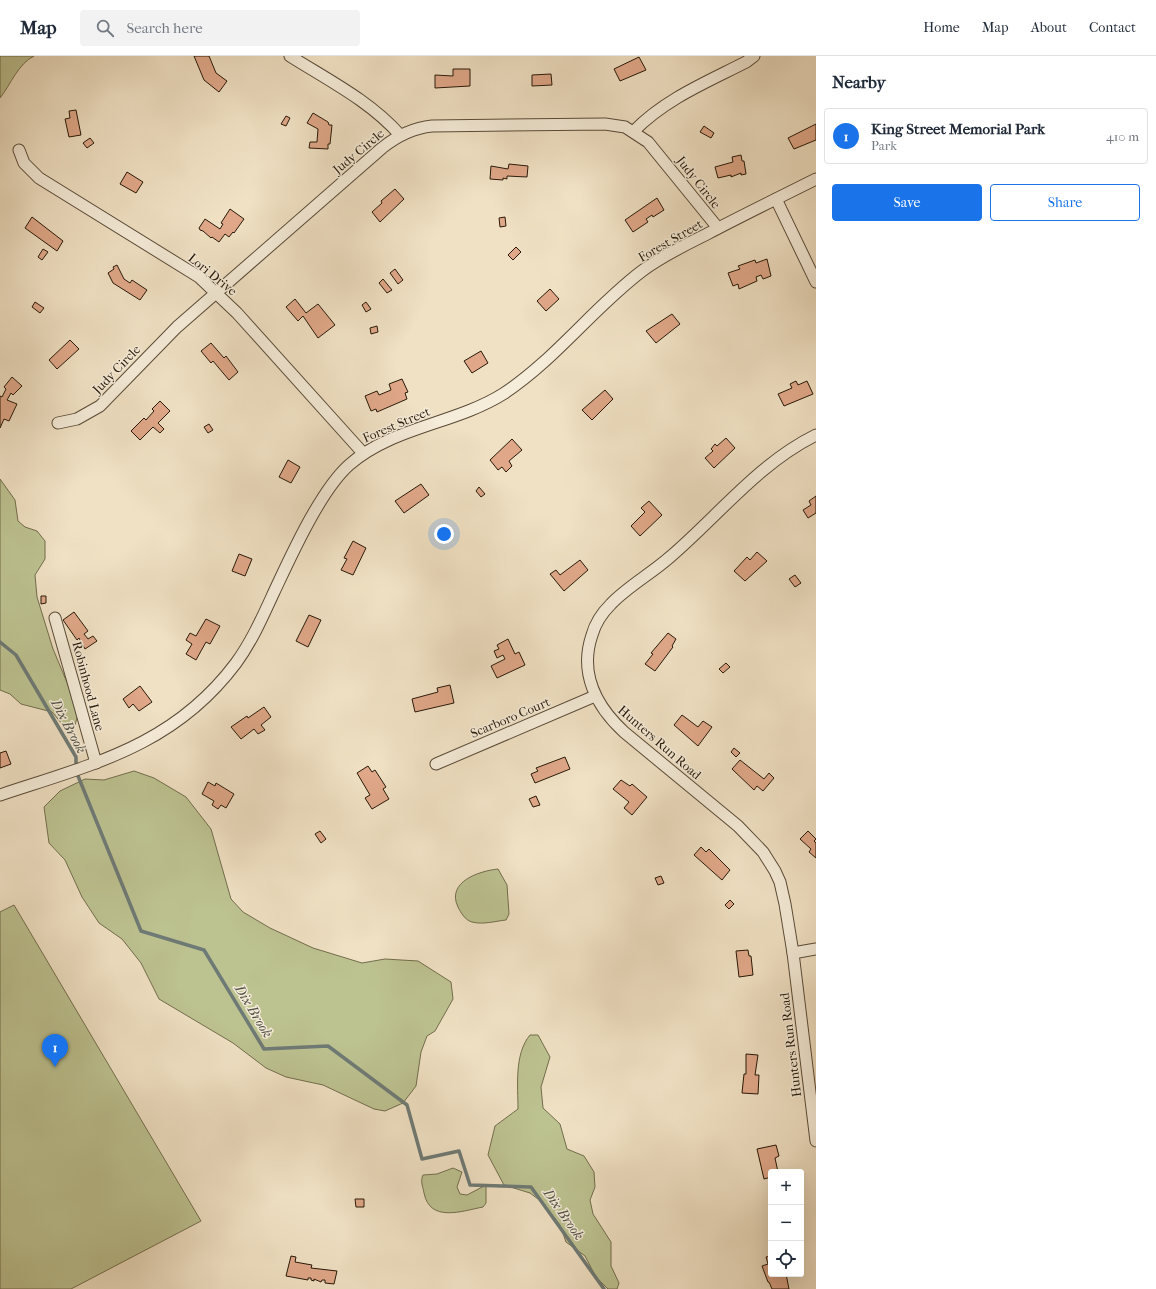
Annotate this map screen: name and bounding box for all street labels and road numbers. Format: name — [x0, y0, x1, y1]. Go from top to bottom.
street label: Judy Circle — [329, 125, 387, 178]
street label: Judy Circle — [673, 152, 724, 212]
street label: Forest Street — [635, 216, 705, 265]
street label: Lori Drive — [185, 250, 241, 299]
street label: Judy Circle — [89, 341, 144, 398]
street label: Forest Street — [360, 403, 433, 445]
street label: Robinhood Lane — [69, 640, 108, 733]
street label: Scarboro Court — [468, 694, 553, 741]
street label: Hunters Run Road — [615, 702, 705, 783]
street label: Hunters Run Road — [777, 991, 804, 1098]

